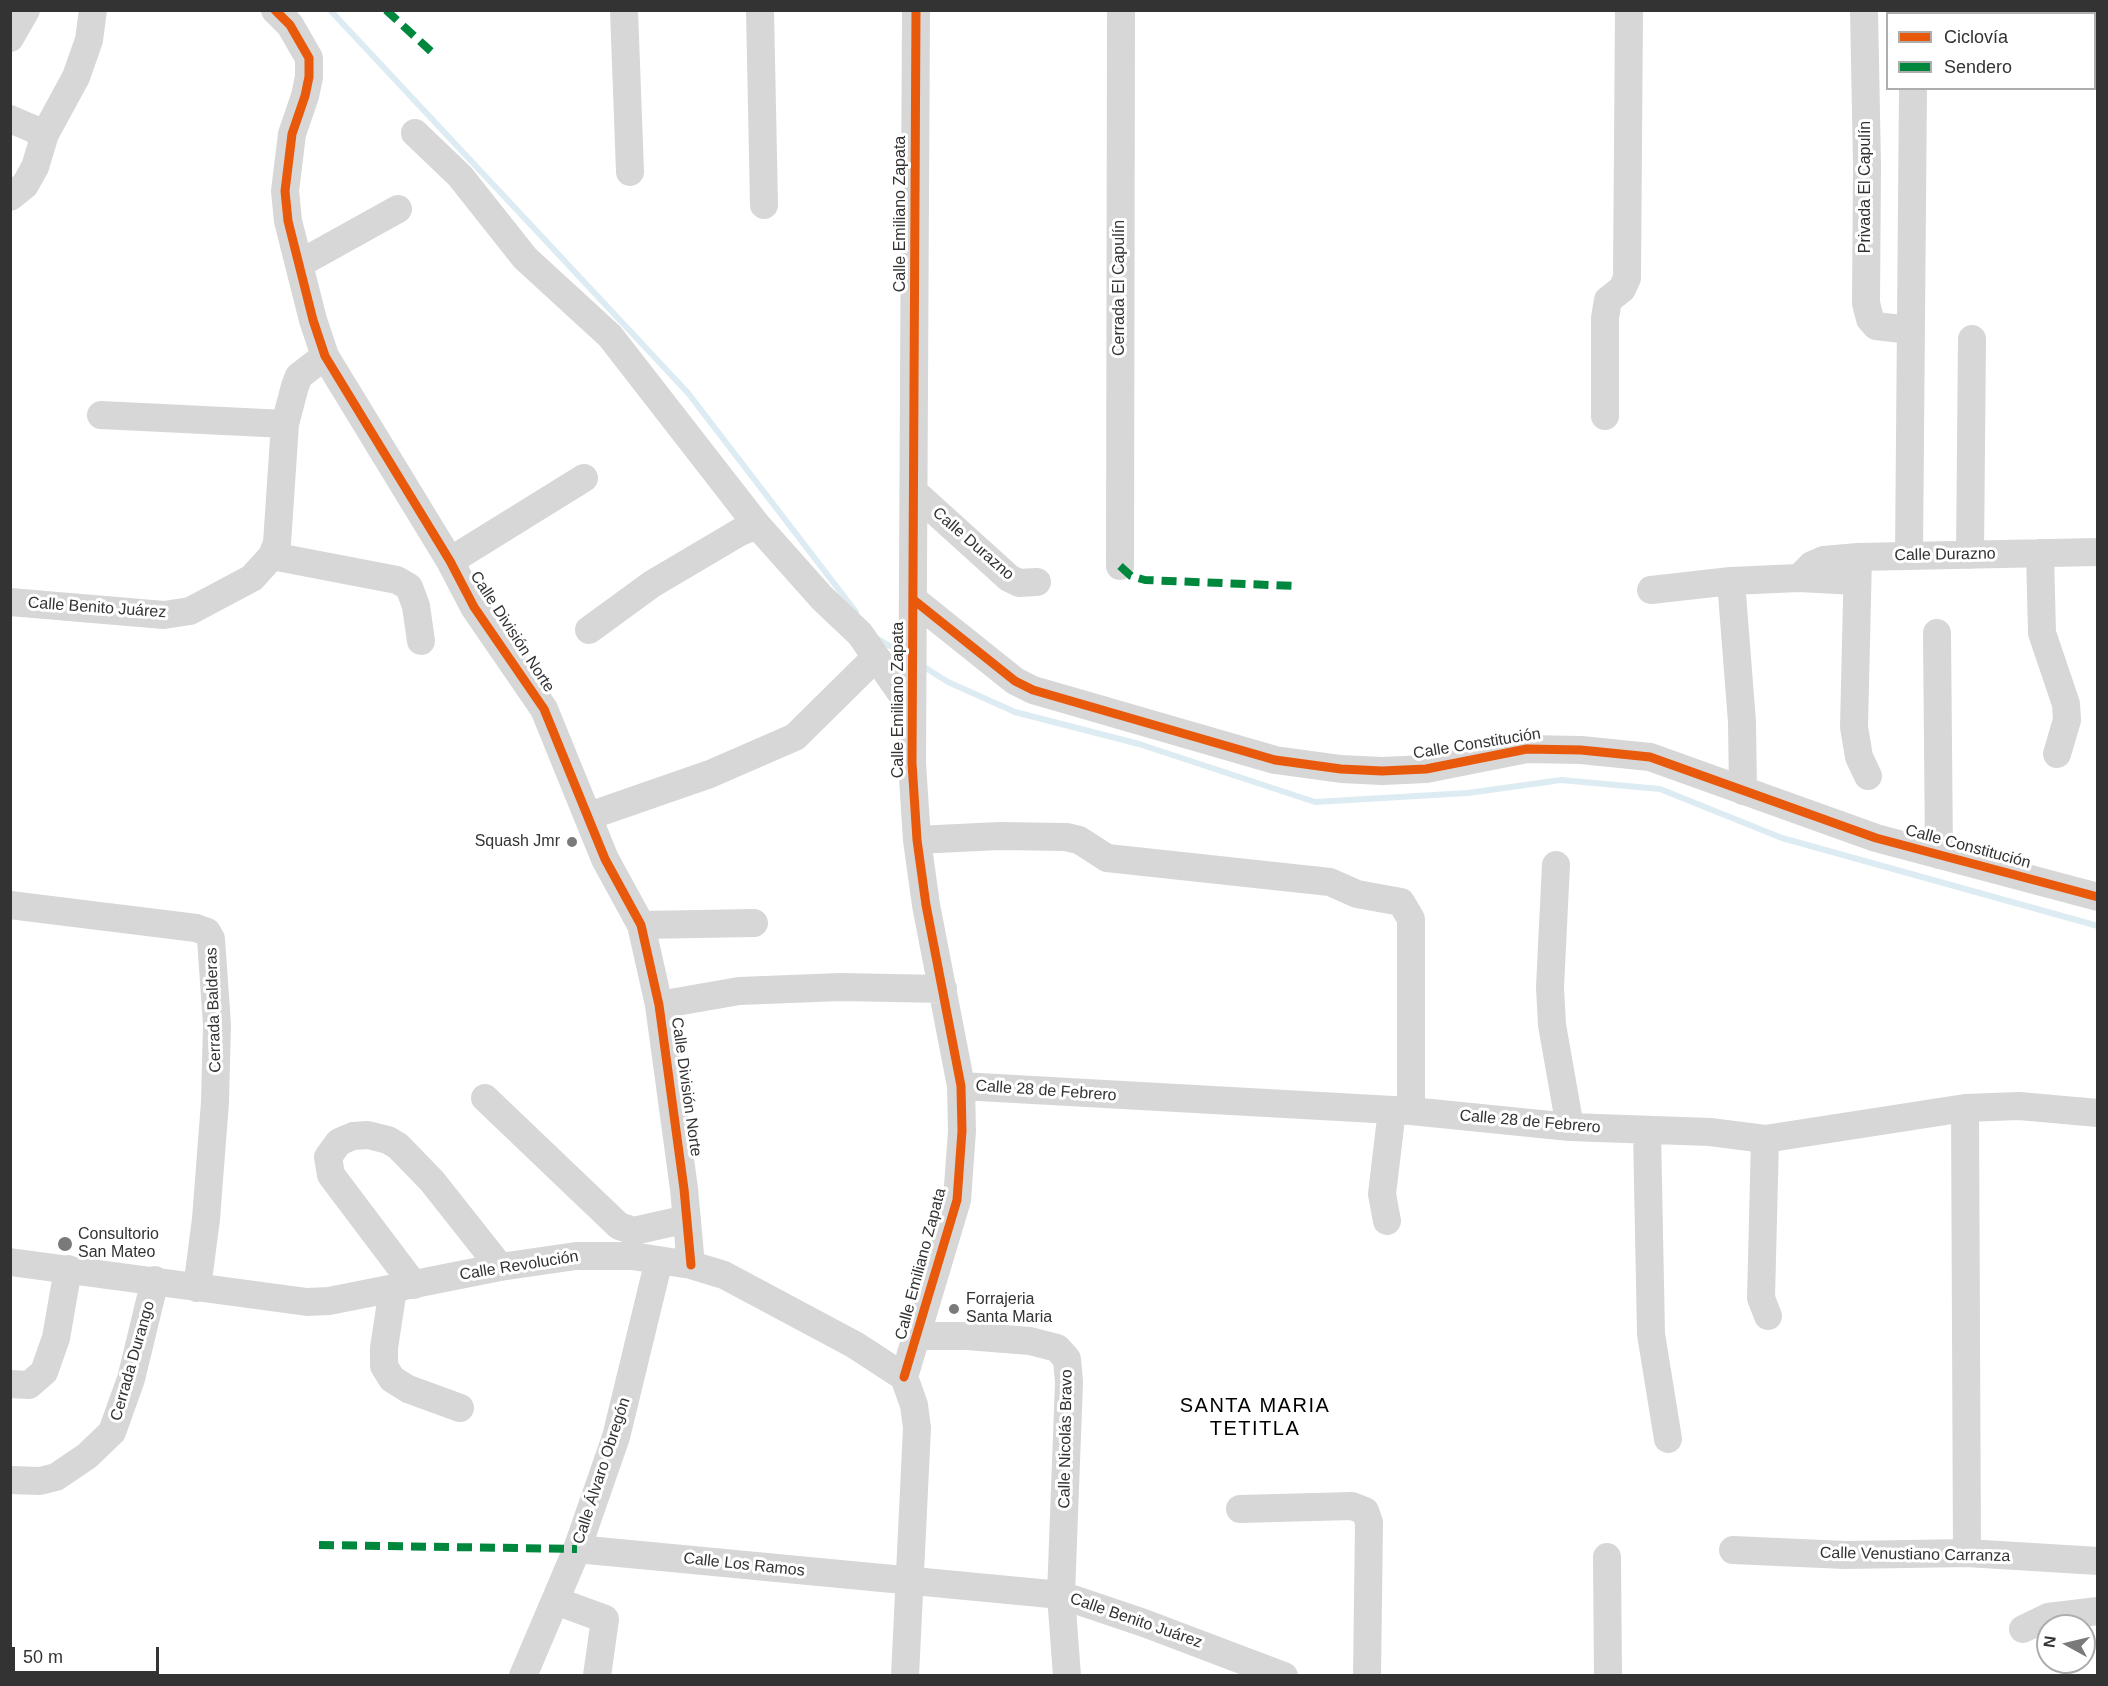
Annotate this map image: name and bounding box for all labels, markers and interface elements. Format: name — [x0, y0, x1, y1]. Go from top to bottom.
legend — [1886, 12, 2096, 90]
text: Ciclovía — [1944, 27, 2008, 47]
text: Sendero — [1944, 57, 2012, 77]
street label: Privada El Capulín — [1856, 121, 1876, 253]
street label: Calle Emiliano Zapata — [891, 136, 911, 292]
street label: Cerrada El Capulín — [1110, 220, 1130, 356]
street label: Calle Durazno — [928, 503, 1018, 585]
street label: Calle Durazno — [1894, 545, 1996, 565]
street label: Calle División Norte — [466, 568, 558, 696]
street label: Calle Benito Juárez — [27, 594, 167, 622]
street label: Calle Emiliano Zapata — [889, 622, 909, 778]
street label: Calle Constitución — [1412, 724, 1542, 764]
street label: Calle Constitución — [1903, 821, 2033, 873]
place label: Squash Jmr — [475, 832, 560, 852]
marker: Squash Jmr — [565, 835, 579, 849]
street label: Cerrada Balderas — [202, 947, 226, 1073]
street label: Calle División Norte — [667, 1016, 705, 1158]
street label: Calle 28 de Febrero — [975, 1076, 1117, 1106]
street label: Calle 28 de Febrero — [1459, 1106, 1601, 1138]
street label: Calle Emiliano Zapata — [891, 1186, 951, 1342]
place label: Consultorio San Mateo — [78, 1225, 159, 1263]
marker: Consultorio San Mateo — [56, 1235, 74, 1253]
street label: Calle Revolución — [458, 1247, 580, 1285]
place label: Forrajeria Santa Maria — [966, 1290, 1052, 1328]
street label: Cerrada Durango — [107, 1299, 159, 1423]
marker: Forrajeria Santa Maria — [947, 1302, 961, 1316]
street label: Calle Nicolás Bravo — [1055, 1369, 1077, 1509]
district label: SANTA MARIA TETITLA — [1180, 1394, 1330, 1441]
street label: Calle Álvaro Obregón — [569, 1395, 635, 1547]
street label: Calle Venustiano Carranza — [1820, 1544, 2010, 1566]
street label: Calle Los Ramos — [682, 1549, 806, 1581]
street label: Calle Benito Juárez — [1067, 1589, 1205, 1653]
north arrow — [2036, 1614, 2096, 1674]
scale bar — [15, 1635, 162, 1673]
text: N — [2040, 1635, 2059, 1649]
text: 50 m — [23, 1647, 63, 1667]

